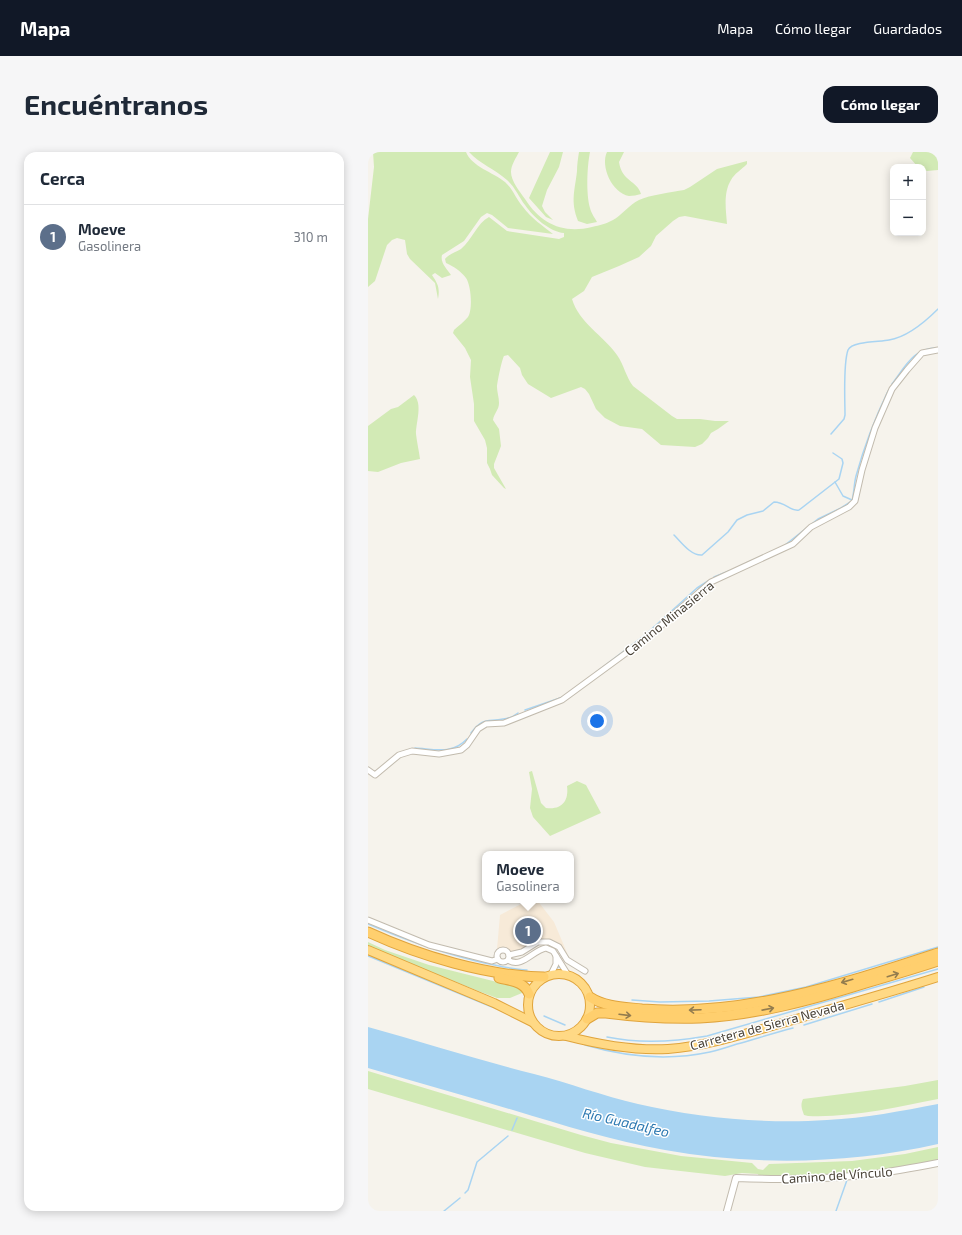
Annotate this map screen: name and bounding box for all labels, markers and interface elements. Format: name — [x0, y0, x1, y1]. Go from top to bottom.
text: Mapa — [20, 17, 70, 40]
text: Mapa — [717, 20, 753, 37]
text: Cómo llegar — [775, 20, 851, 37]
text: Guardados — [873, 20, 942, 37]
button: Cómo llegar — [823, 86, 938, 123]
text: Encuéntranos — [24, 87, 208, 121]
map controls — [890, 164, 926, 236]
button: + — [890, 164, 926, 200]
text: Cerca — [40, 168, 85, 188]
button: − — [890, 200, 926, 236]
text: Moeve — [78, 220, 126, 238]
text: 1 — [50, 229, 56, 245]
text: 310 m — [293, 229, 328, 245]
text: Gasolinera — [78, 238, 141, 254]
street label: Camino Minasierra — [621, 577, 717, 659]
your location — [587, 711, 607, 731]
popup — [482, 851, 574, 903]
text: Moeve — [496, 860, 544, 878]
text: Gasolinera — [496, 878, 560, 894]
pin: 1 — [515, 916, 541, 946]
one-way arrow — [887, 971, 900, 978]
one-way arrow — [841, 978, 854, 985]
street label: Carretera de Sierra Nevada — [688, 997, 846, 1053]
one-way arrow — [761, 1005, 774, 1013]
one-way arrow — [689, 1006, 702, 1013]
one-way arrow — [618, 1011, 631, 1019]
water label: Río Guadalfeo — [581, 1104, 671, 1140]
street label: Camino del Vínculo — [781, 1163, 893, 1187]

